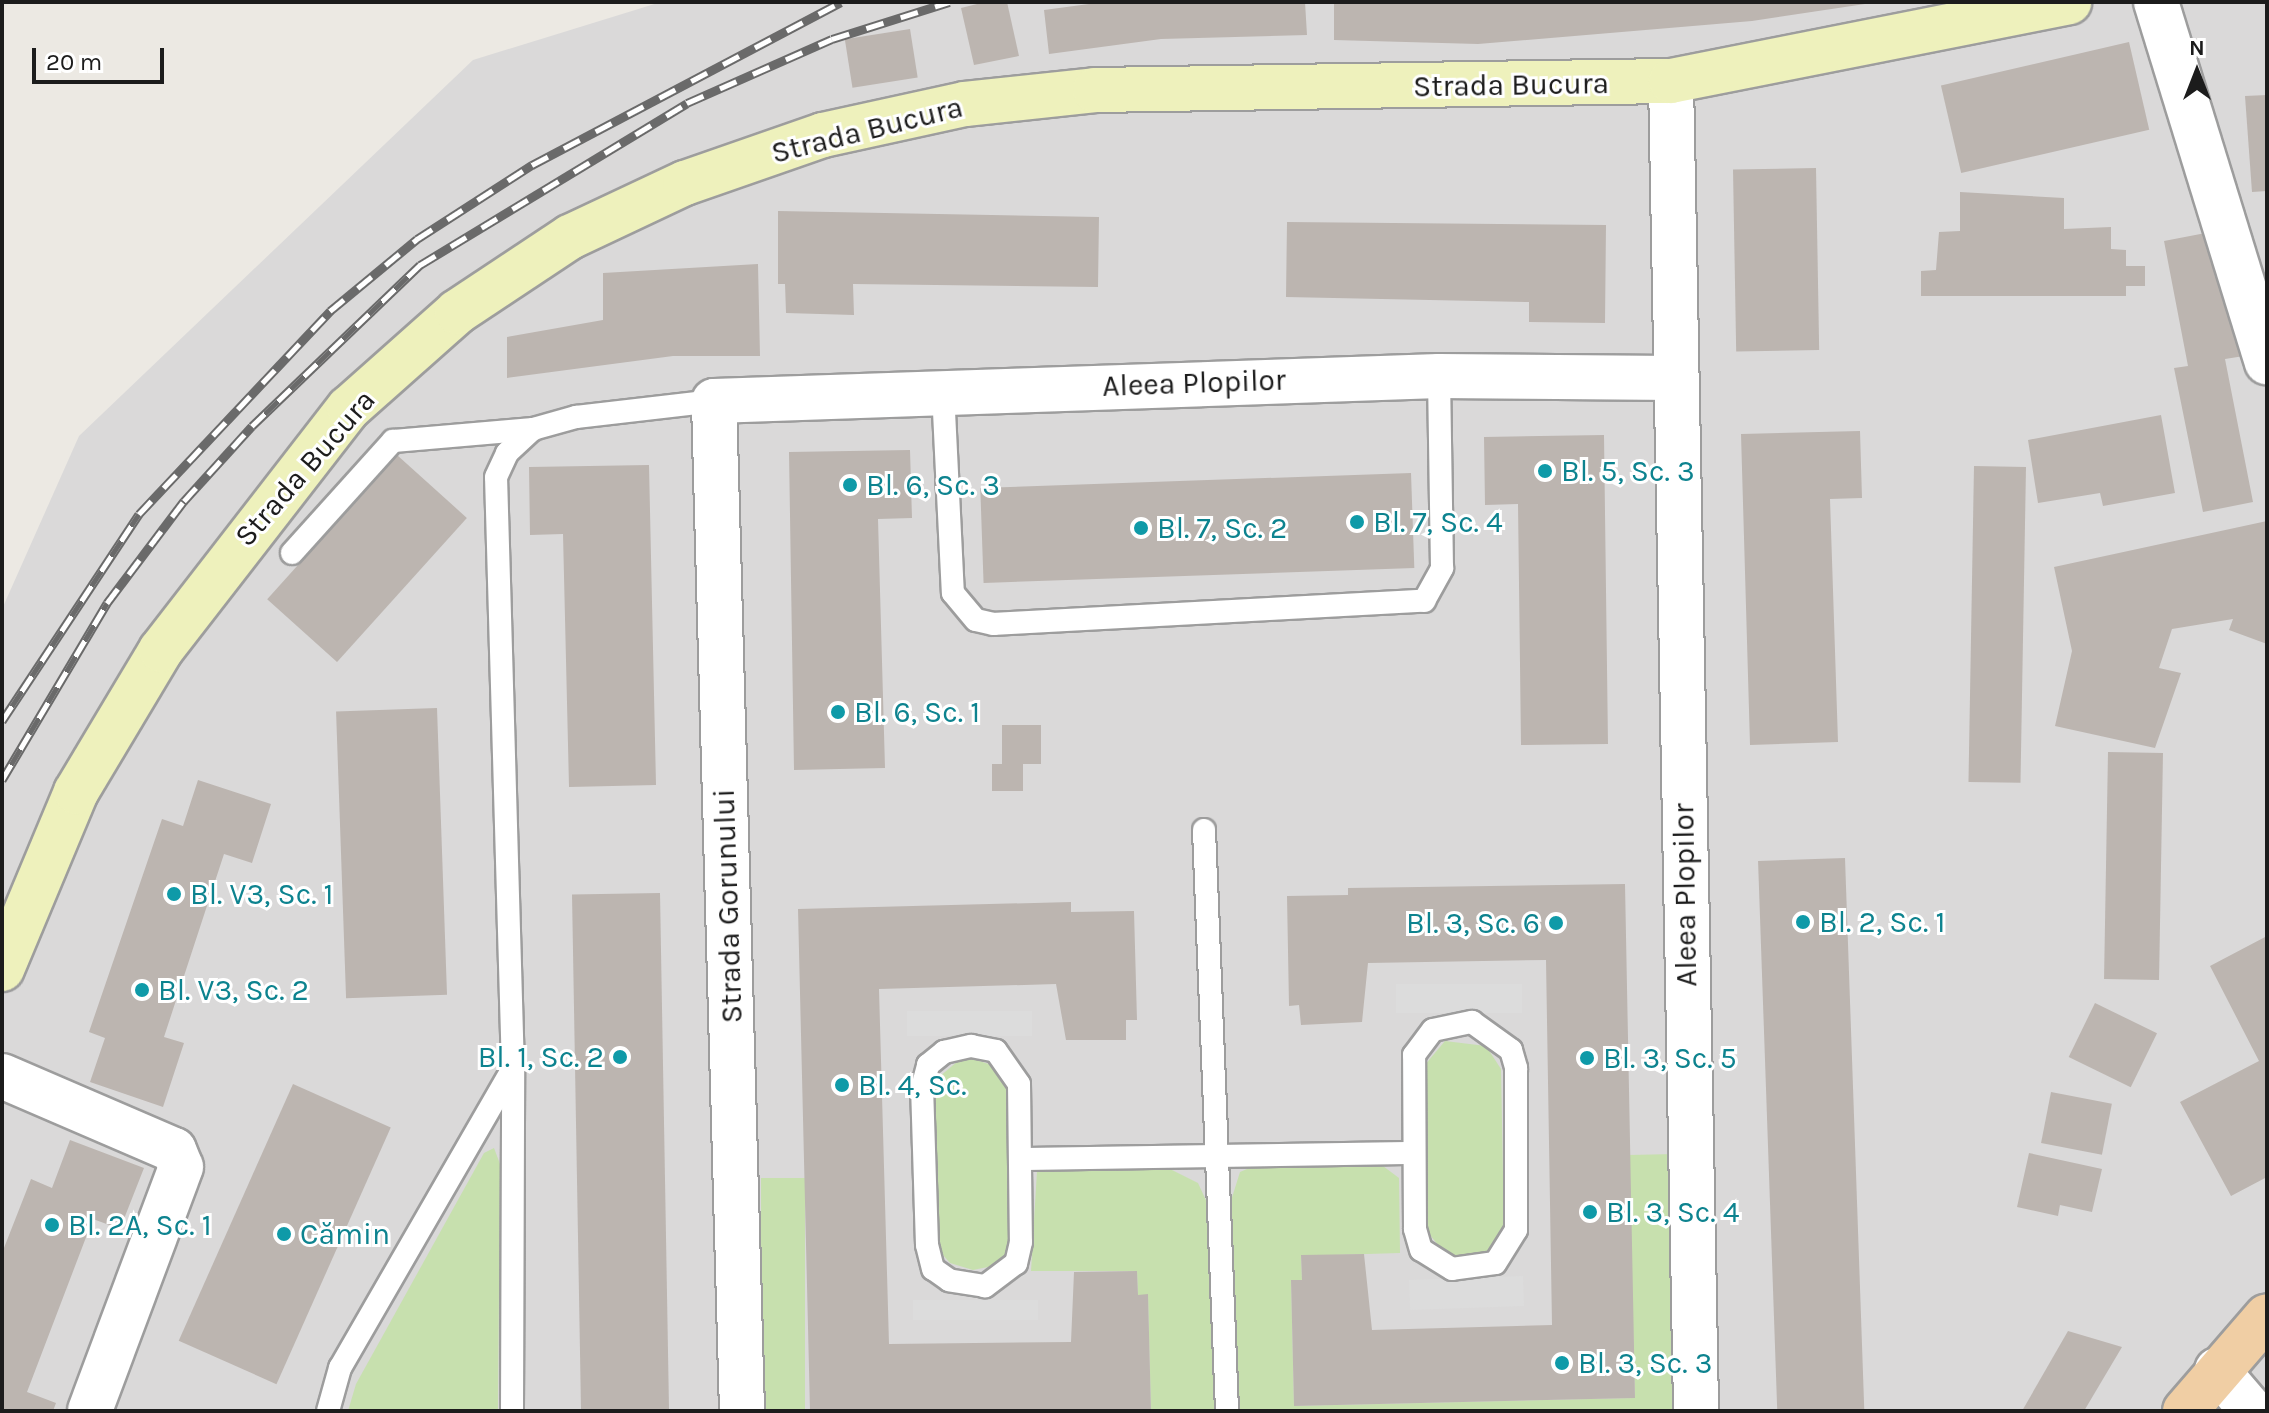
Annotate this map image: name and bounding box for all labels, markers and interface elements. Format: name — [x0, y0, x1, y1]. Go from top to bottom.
scale bar — [36, 32, 168, 82]
north arrow — [2157, 32, 2237, 112]
text: N — [2189, 35, 2205, 61]
text: 20 m — [46, 48, 102, 76]
street label: Strada Bucura — [1413, 65, 1609, 105]
street label: Strada Bucura — [768, 89, 966, 171]
street label: Aleea Plopilor — [1102, 362, 1286, 404]
street label: Strada Bucura — [227, 382, 383, 554]
place label: Bl. 5, Sc. 3 — [1561, 453, 1695, 489]
marker: Bl. 5, Sc. 3 — [1536, 462, 1554, 480]
place label: Bl. 6, Sc. 3 — [866, 467, 1000, 503]
marker: Bl. 6, Sc. 3 — [841, 476, 859, 494]
place label: Bl. 7, Sc. 4 — [1373, 504, 1503, 540]
place label: Bl. 7, Sc. 2 — [1157, 510, 1287, 546]
marker: Bl. 7, Sc. 4 — [1348, 513, 1366, 531]
marker: Bl. 7, Sc. 2 — [1132, 519, 1150, 537]
place label: Bl. 6, Sc. 1 — [854, 694, 980, 730]
marker: Bl. 6, Sc. 1 — [829, 703, 847, 721]
street label: Strada Gorunului — [706, 788, 750, 1024]
street label: Aleea Plopilor — [1665, 803, 1705, 987]
place label: Bl. V3, Sc. 1 — [190, 876, 334, 912]
marker: Bl. V3, Sc. 1 — [165, 885, 183, 903]
place label: Bl. 2, Sc. 1 — [1819, 904, 1945, 940]
place label: Bl. 3, Sc. 6 — [1406, 905, 1540, 941]
marker: Bl. 2, Sc. 1 — [1794, 913, 1812, 931]
marker: Bl. 3, Sc. 6 — [1547, 914, 1565, 932]
place label: Bl. V3, Sc. 2 — [158, 972, 309, 1008]
marker: Bl. V3, Sc. 2 — [133, 981, 151, 999]
place label: Bl. 1, Sc. 2 — [478, 1039, 604, 1075]
place label: Bl. 3, Sc. 5 — [1603, 1040, 1737, 1076]
marker: Bl. 1, Sc. 2 — [611, 1048, 629, 1066]
marker: Bl. 3, Sc. 5 — [1578, 1049, 1596, 1067]
place label: Bl. 4, Sc. — [858, 1067, 967, 1103]
marker: Bl. 4, Sc. — [833, 1076, 851, 1094]
place label: Bl. 3, Sc. 4 — [1606, 1194, 1739, 1230]
marker: Bl. 3, Sc. 4 — [1581, 1203, 1599, 1221]
place label: Bl. 2A, Sc. 1 — [68, 1207, 212, 1243]
marker: Bl. 2A, Sc. 1 — [43, 1216, 61, 1234]
place label: Cămin — [300, 1216, 390, 1252]
marker: Cămin — [275, 1225, 293, 1243]
place label: Bl. 3, Sc. 3 — [1578, 1345, 1712, 1381]
marker: Bl. 3, Sc. 3 — [1553, 1354, 1571, 1372]

